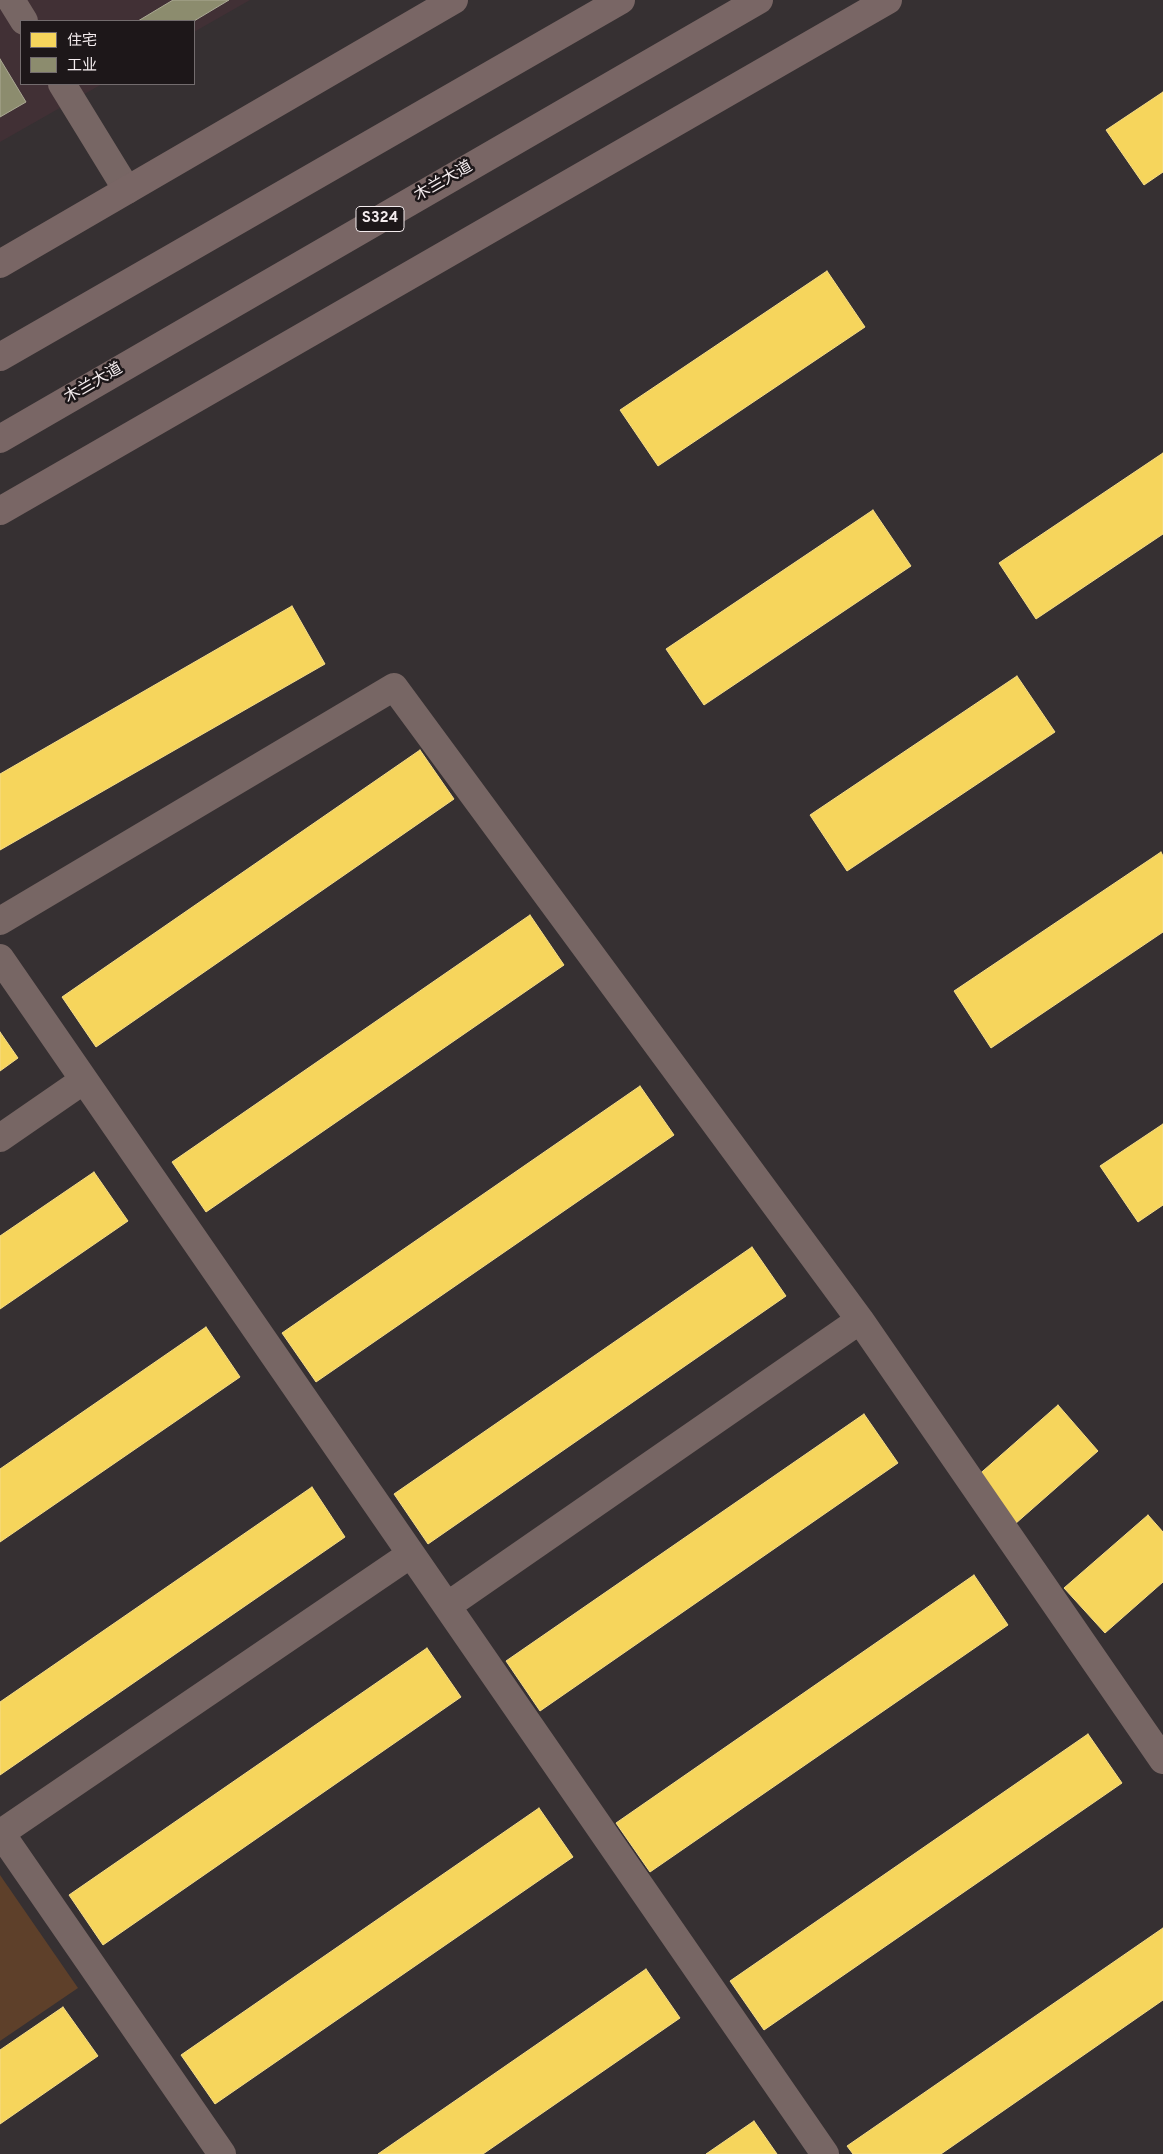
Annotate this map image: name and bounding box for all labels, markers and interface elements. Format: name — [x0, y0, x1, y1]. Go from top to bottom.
legend — [20, 20, 195, 85]
text: 住宅 — [67, 32, 97, 51]
text: 工业 — [67, 57, 97, 76]
street label: 木兰大道 — [411, 158, 477, 206]
road number: S324 — [356, 206, 404, 232]
street label: 木兰大道 — [61, 360, 127, 408]

